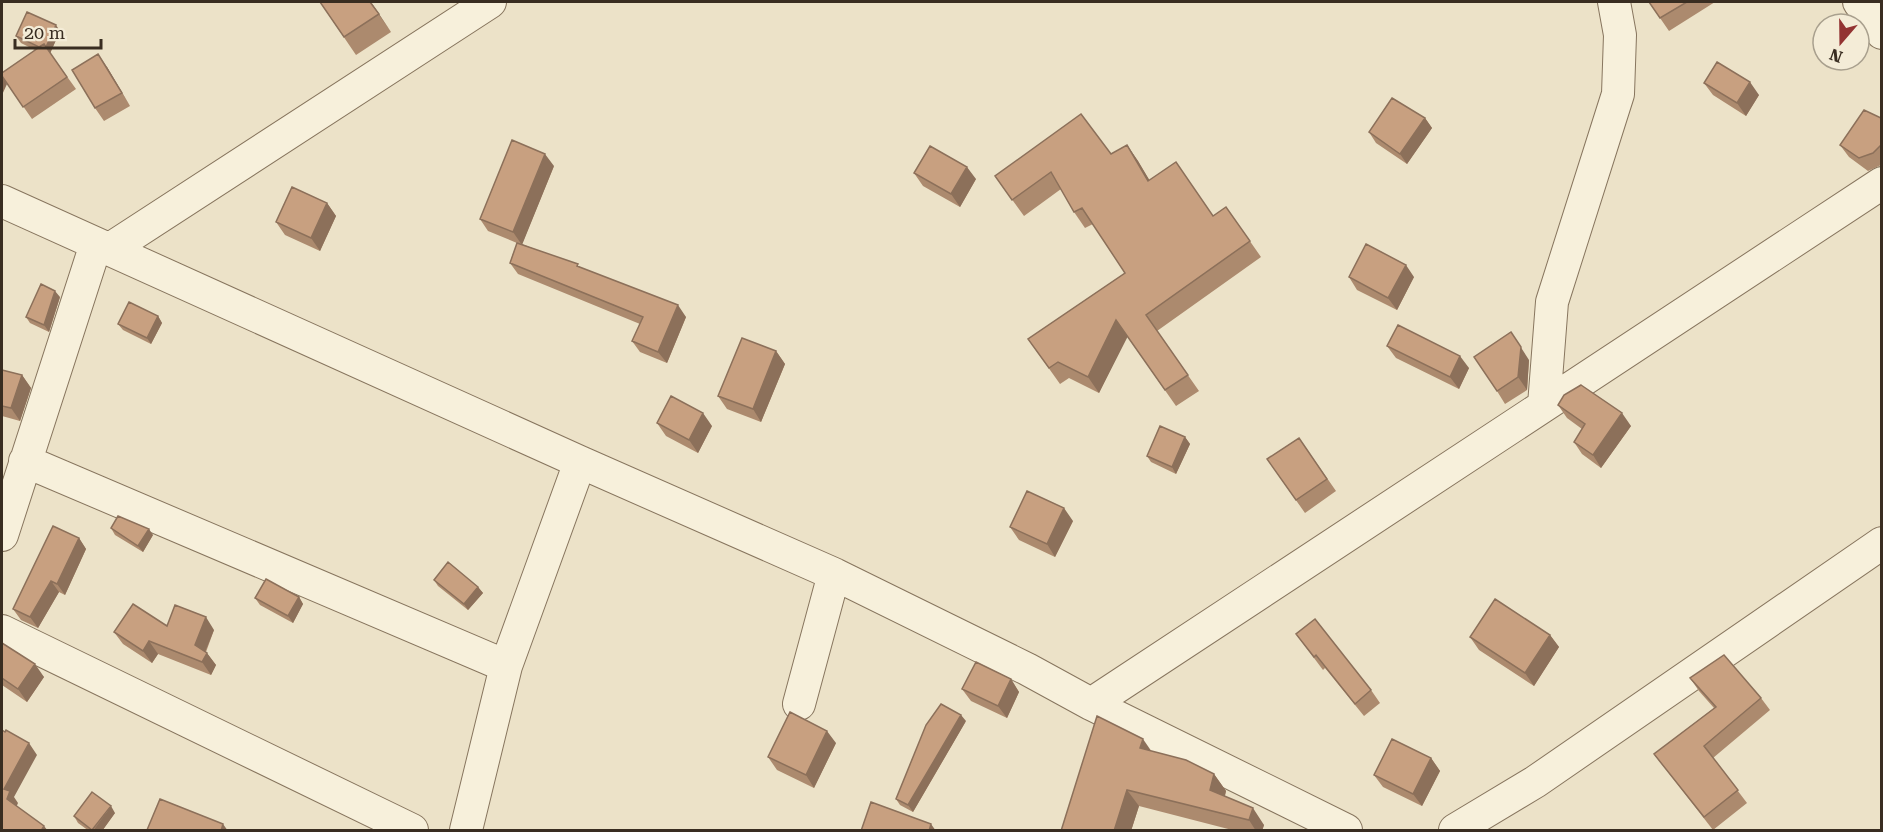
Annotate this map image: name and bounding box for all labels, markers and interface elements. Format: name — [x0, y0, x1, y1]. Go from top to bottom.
scale bar — [15, 12, 100, 50]
north arrow — [1811, 12, 1871, 72]
text: 20 m — [24, 22, 65, 43]
text: N — [1827, 45, 1845, 67]

